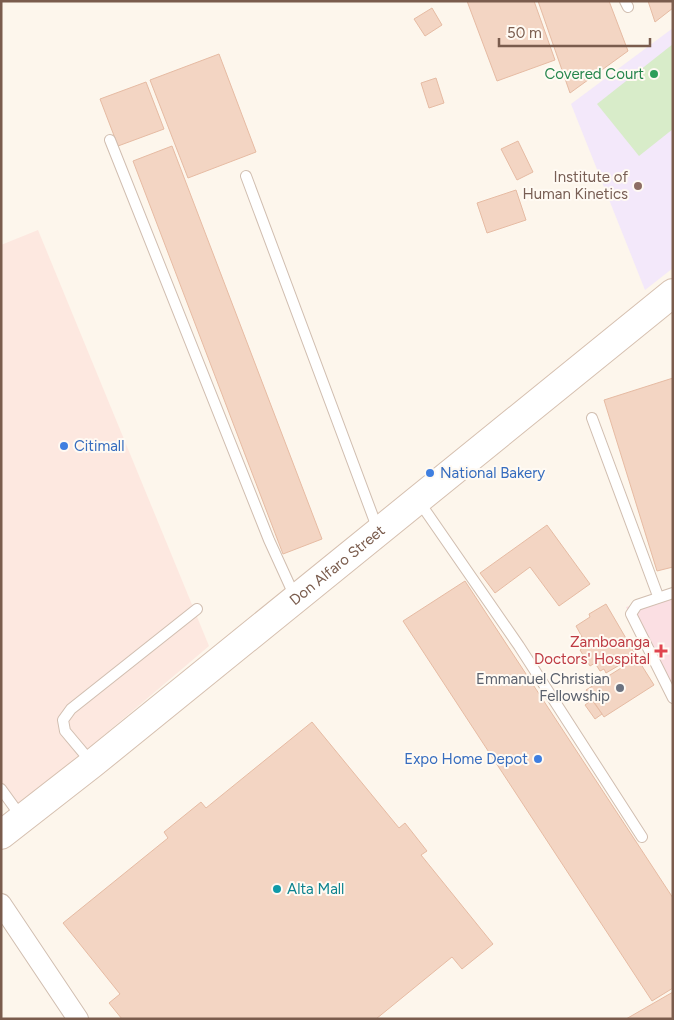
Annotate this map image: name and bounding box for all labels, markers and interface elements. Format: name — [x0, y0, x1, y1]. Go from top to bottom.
scale bar — [499, 15, 650, 47]
text: 50 m — [507, 24, 542, 42]
place label: Covered Court — [544, 65, 644, 83]
marker: Covered Court — [648, 68, 660, 80]
place label: Institute of Human Kinetics — [522, 168, 628, 203]
marker: Institute of Human Kinetics — [632, 180, 644, 192]
place label: Citimall — [74, 437, 124, 455]
marker: Citimall — [58, 440, 70, 452]
place label: National Bakery — [440, 464, 545, 482]
marker: National Bakery — [424, 467, 436, 479]
street label: Don Alfaro Street — [286, 521, 389, 609]
place label: Zamboanga Doctors' Hospital — [534, 633, 650, 668]
marker: Zamboanga Doctors' Hospital — [654, 644, 668, 658]
place label: Emmanuel Christian Fellowship — [476, 670, 610, 705]
marker: Emmanuel Christian Fellowship — [614, 682, 626, 694]
place label: Expo Home Depot — [404, 750, 528, 768]
marker: Expo Home Depot — [532, 753, 544, 765]
place label: Alta Mall — [287, 880, 344, 898]
marker: Alta Mall — [271, 883, 283, 895]

